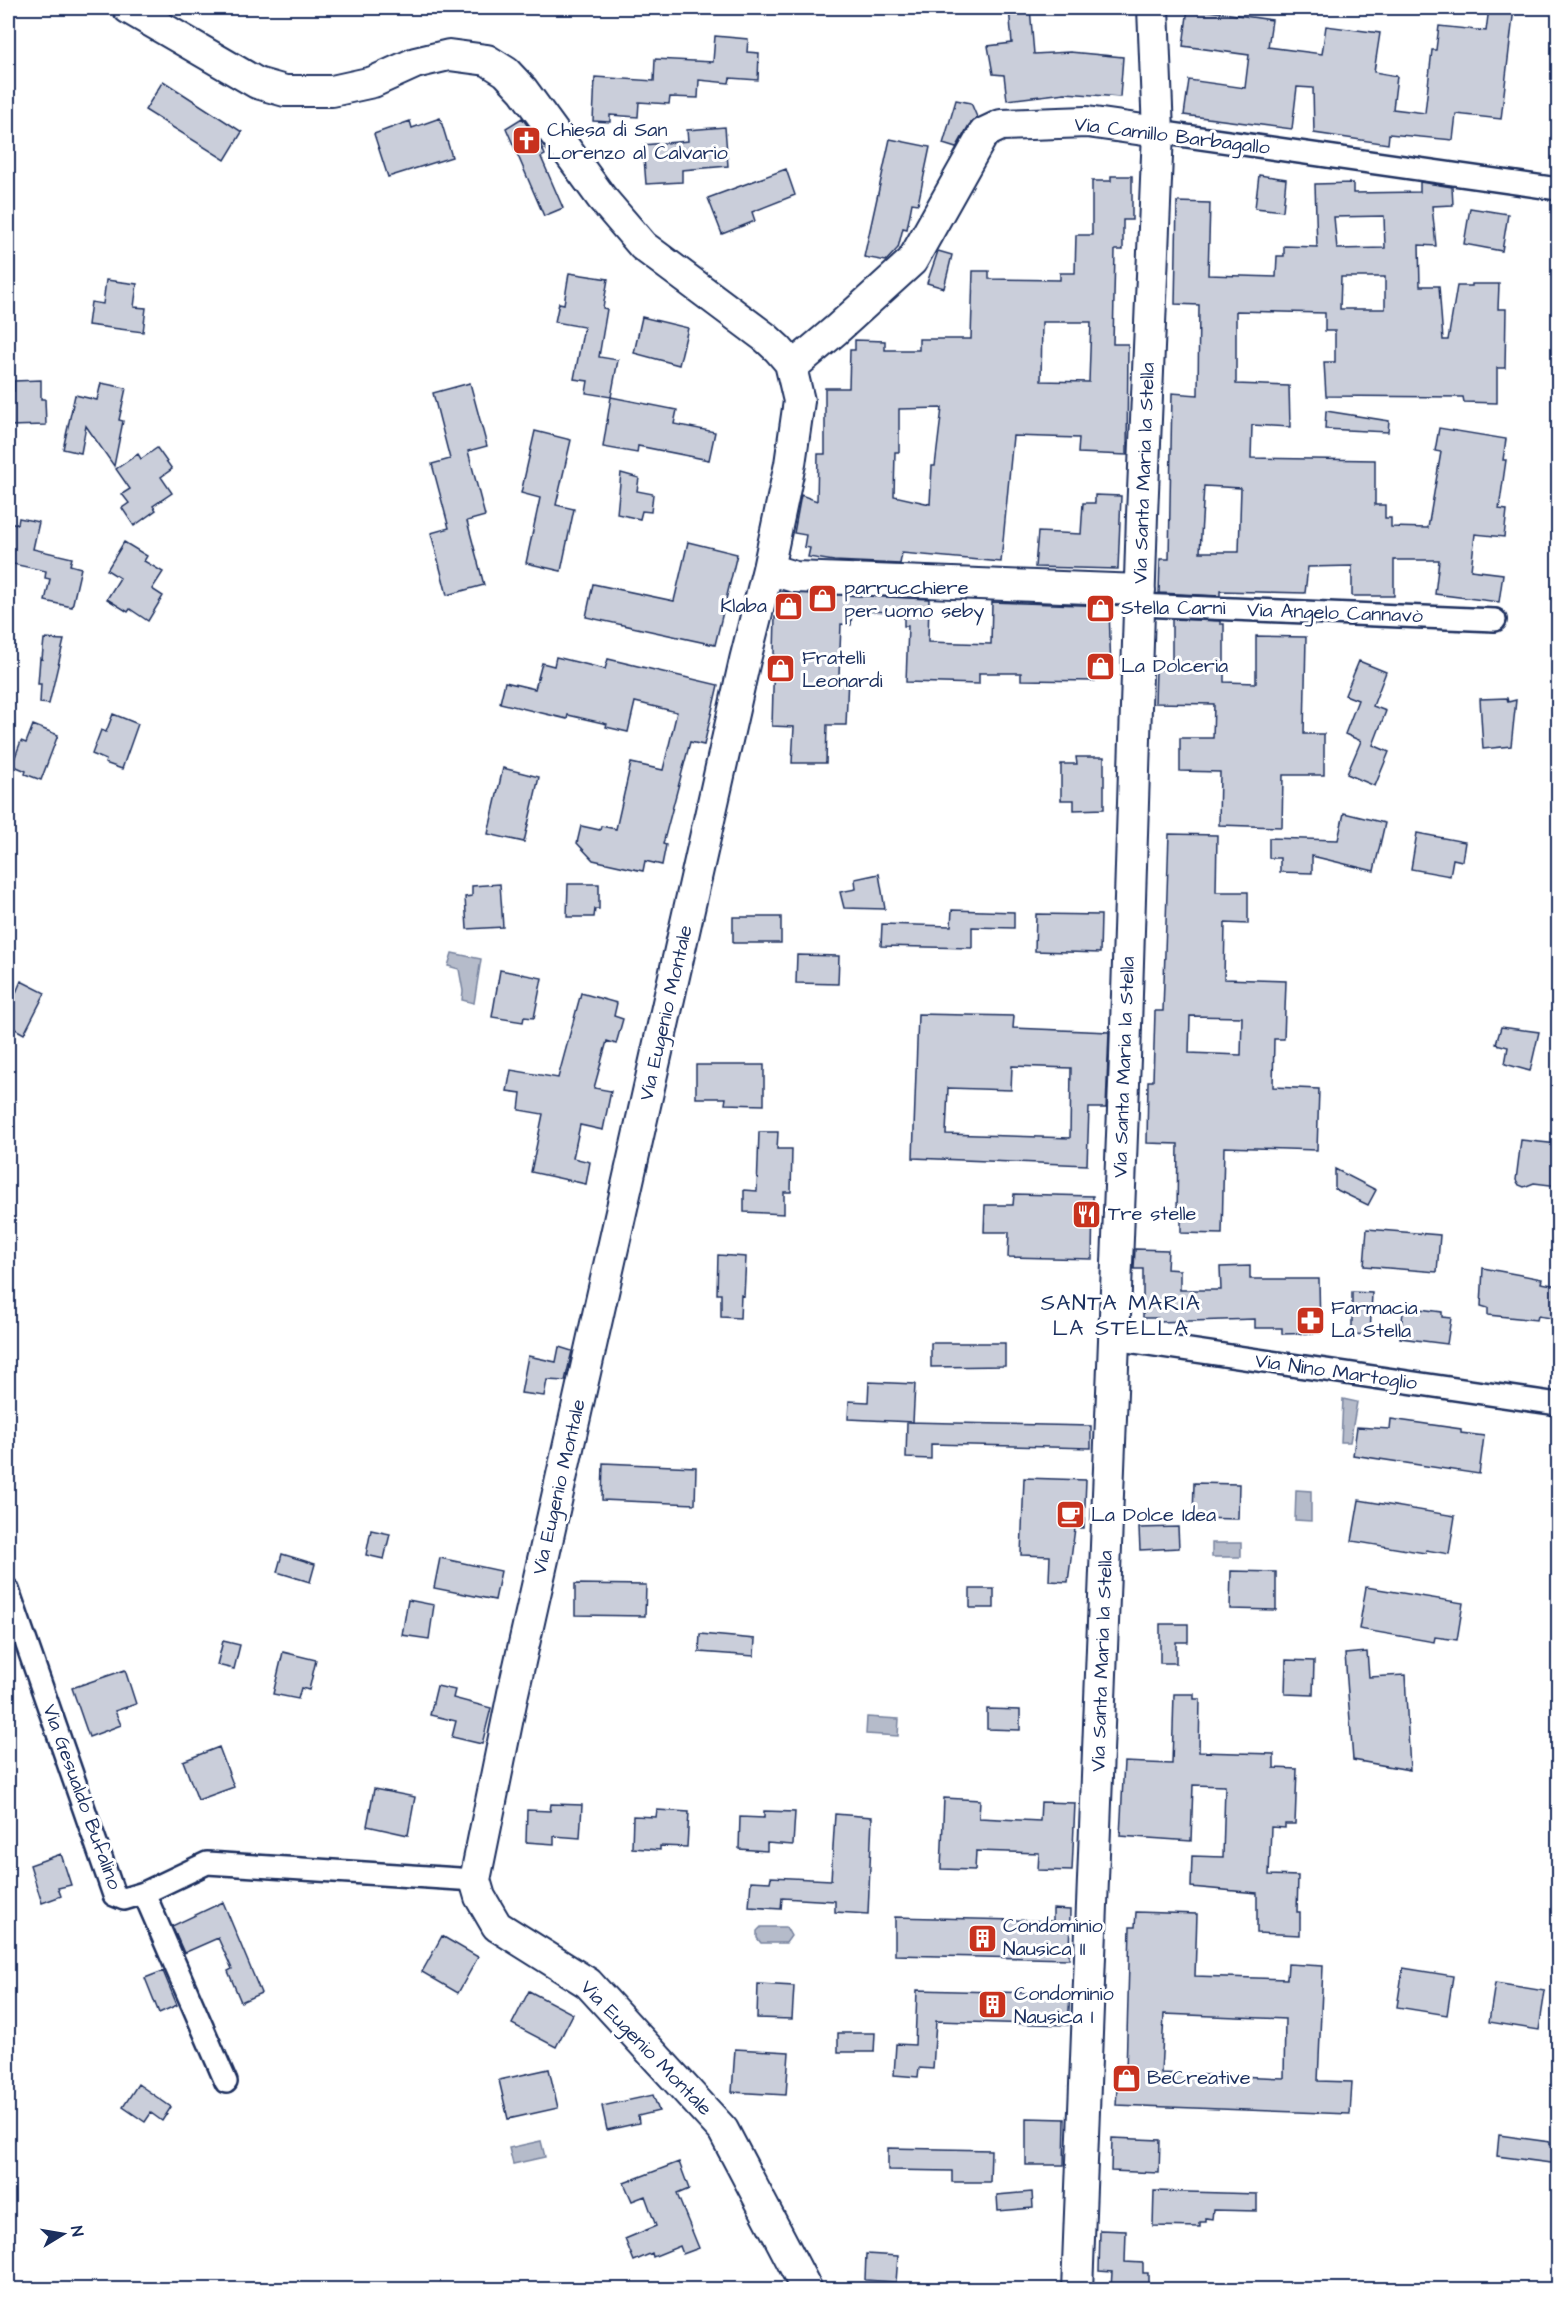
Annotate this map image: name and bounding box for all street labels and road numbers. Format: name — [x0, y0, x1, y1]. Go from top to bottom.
street label: Via Camillo Barbagallo — [1072, 110, 1272, 163]
street label: Via Santa Maria la Stella — [1126, 362, 1162, 584]
street label: Via Angelo Cannavò — [1246, 596, 1424, 631]
street label: Via Eugenio Montale — [632, 922, 701, 1104]
street label: Via Santa Maria la Stella — [1106, 956, 1142, 1178]
street label: Via Nino Martoglio — [1253, 1347, 1419, 1398]
street label: Via Eugenio Montale — [525, 1396, 594, 1578]
street label: Via Santa Maria la Stella — [1084, 1550, 1120, 1772]
street label: Via Gesualdo Bufalino — [35, 1700, 129, 1894]
street label: Via Eugenio Montale — [573, 1974, 718, 2123]

